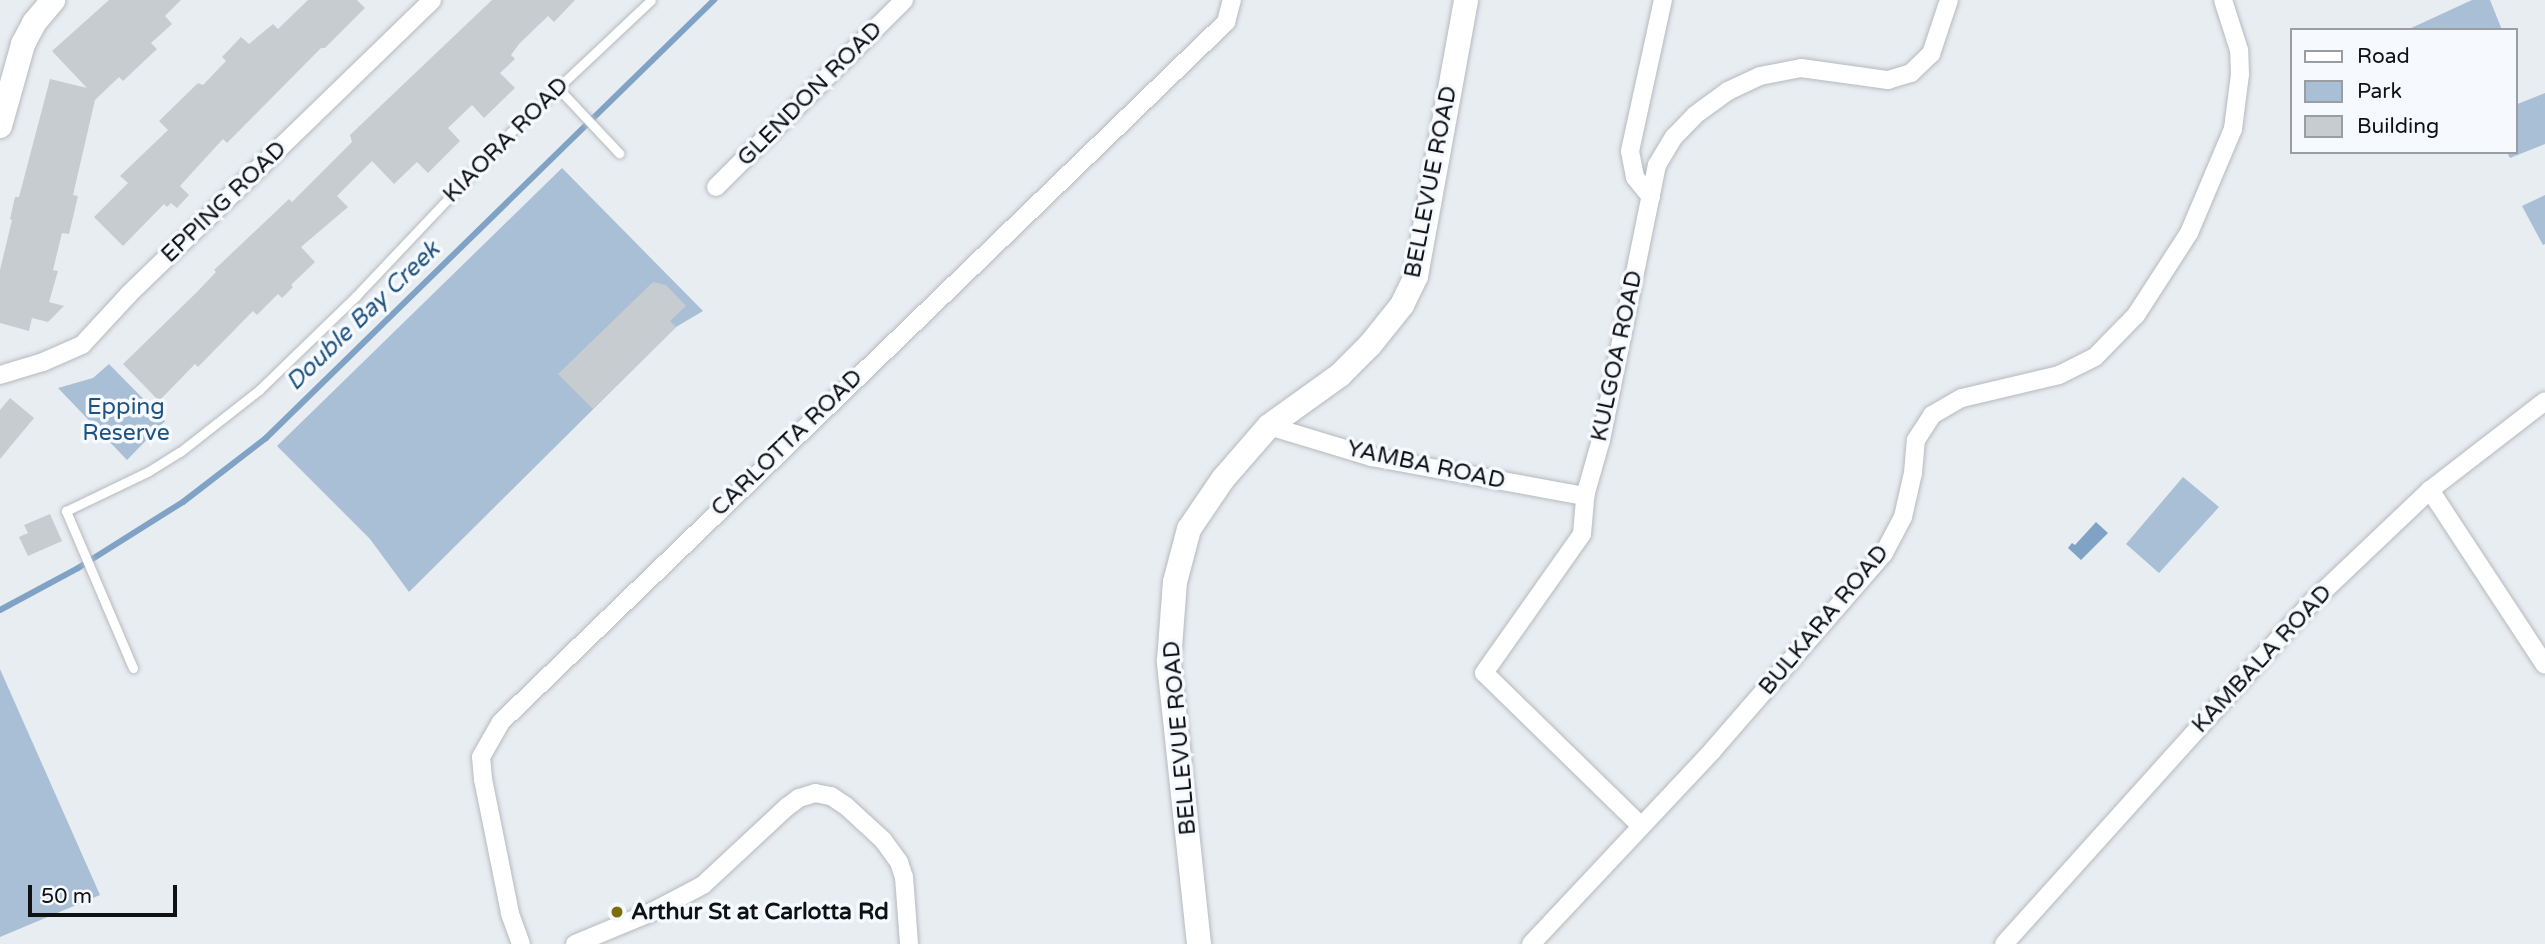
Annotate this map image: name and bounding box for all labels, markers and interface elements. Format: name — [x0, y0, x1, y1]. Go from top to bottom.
street label: GLENDON ROAD — [732, 16, 888, 172]
legend — [2290, 28, 2517, 154]
text: Road — [2357, 44, 2410, 69]
street label: KIAORA ROAD — [438, 72, 574, 208]
text: Park — [2357, 79, 2402, 104]
street label: BELLEVUE ROAD — [1399, 84, 1463, 280]
text: Building — [2357, 114, 2439, 139]
street label: EPPING ROAD — [156, 135, 292, 269]
water label: Double Bay Creek — [280, 235, 446, 397]
street label: KULGOA ROAD — [1585, 268, 1649, 444]
street label: CARLOTTA ROAD — [706, 364, 868, 522]
park label: Epping Reserve — [82, 393, 170, 447]
street label: YAMBA ROAD — [1344, 435, 1508, 495]
street label: BULKARA ROAD — [1753, 539, 1895, 701]
street label: KAMBALA ROAD — [2186, 579, 2338, 739]
street label: BELLEVUE ROAD — [1158, 640, 1202, 836]
scale bar — [32, 870, 180, 914]
text: 50 m — [41, 884, 92, 909]
place label: Arthur St at Carlotta Rd — [631, 898, 889, 926]
marker: Arthur St at Carlotta Rd — [609, 904, 625, 920]

